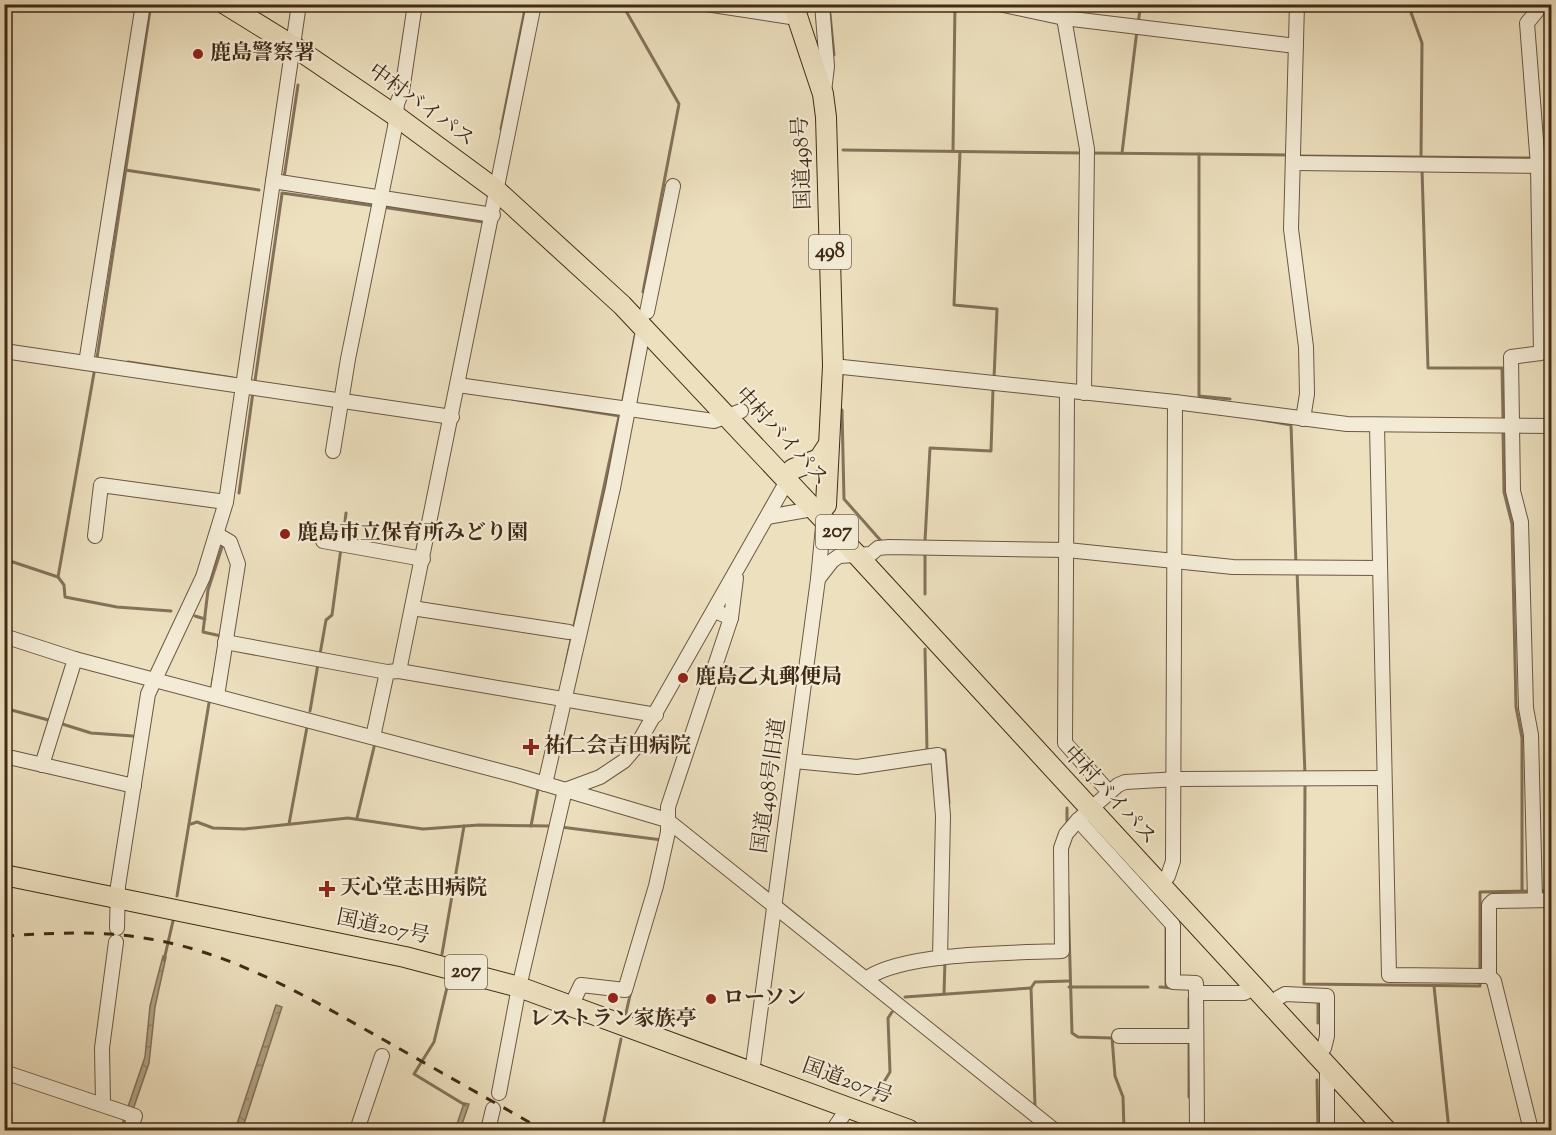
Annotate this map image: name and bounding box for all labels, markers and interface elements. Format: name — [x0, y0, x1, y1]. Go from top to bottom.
place label: 鹿島警察署 — [210, 39, 315, 69]
marker: 鹿島警察署 — [191, 47, 205, 61]
street label: 中村バイパス — [361, 57, 481, 155]
street label: 国道498号 — [786, 115, 820, 211]
road number: 498 — [809, 235, 851, 269]
street label: 中村バイパス — [727, 381, 835, 493]
road number: 207 — [816, 515, 858, 549]
place label: 鹿島市立保育所みどり園 — [297, 519, 528, 549]
marker: 鹿島市立保育所みどり園 — [278, 527, 292, 541]
place label: 鹿島乙丸郵便局 — [695, 663, 842, 693]
marker: 鹿島乙丸郵便局 — [676, 671, 690, 685]
street label: 国道498号旧道 — [746, 717, 794, 855]
place label: 祐仁会吉田病院 — [544, 732, 691, 762]
marker: 祐仁会吉田病院 — [522, 738, 540, 756]
street label: 中村バイパス — [1055, 740, 1163, 852]
place label: 天心堂志田病院 — [340, 874, 487, 904]
marker: 天心堂志田病院 — [318, 880, 336, 898]
street label: 国道207号 — [334, 904, 432, 952]
road number: 207 — [445, 955, 487, 989]
place label: ローソン — [723, 984, 806, 1014]
marker: レストラン家族亭 — [606, 991, 620, 1005]
marker: ローソン — [704, 992, 718, 1006]
place label: レストラン家族亭 — [529, 1005, 697, 1035]
street label: 国道207号 — [797, 1052, 897, 1112]

